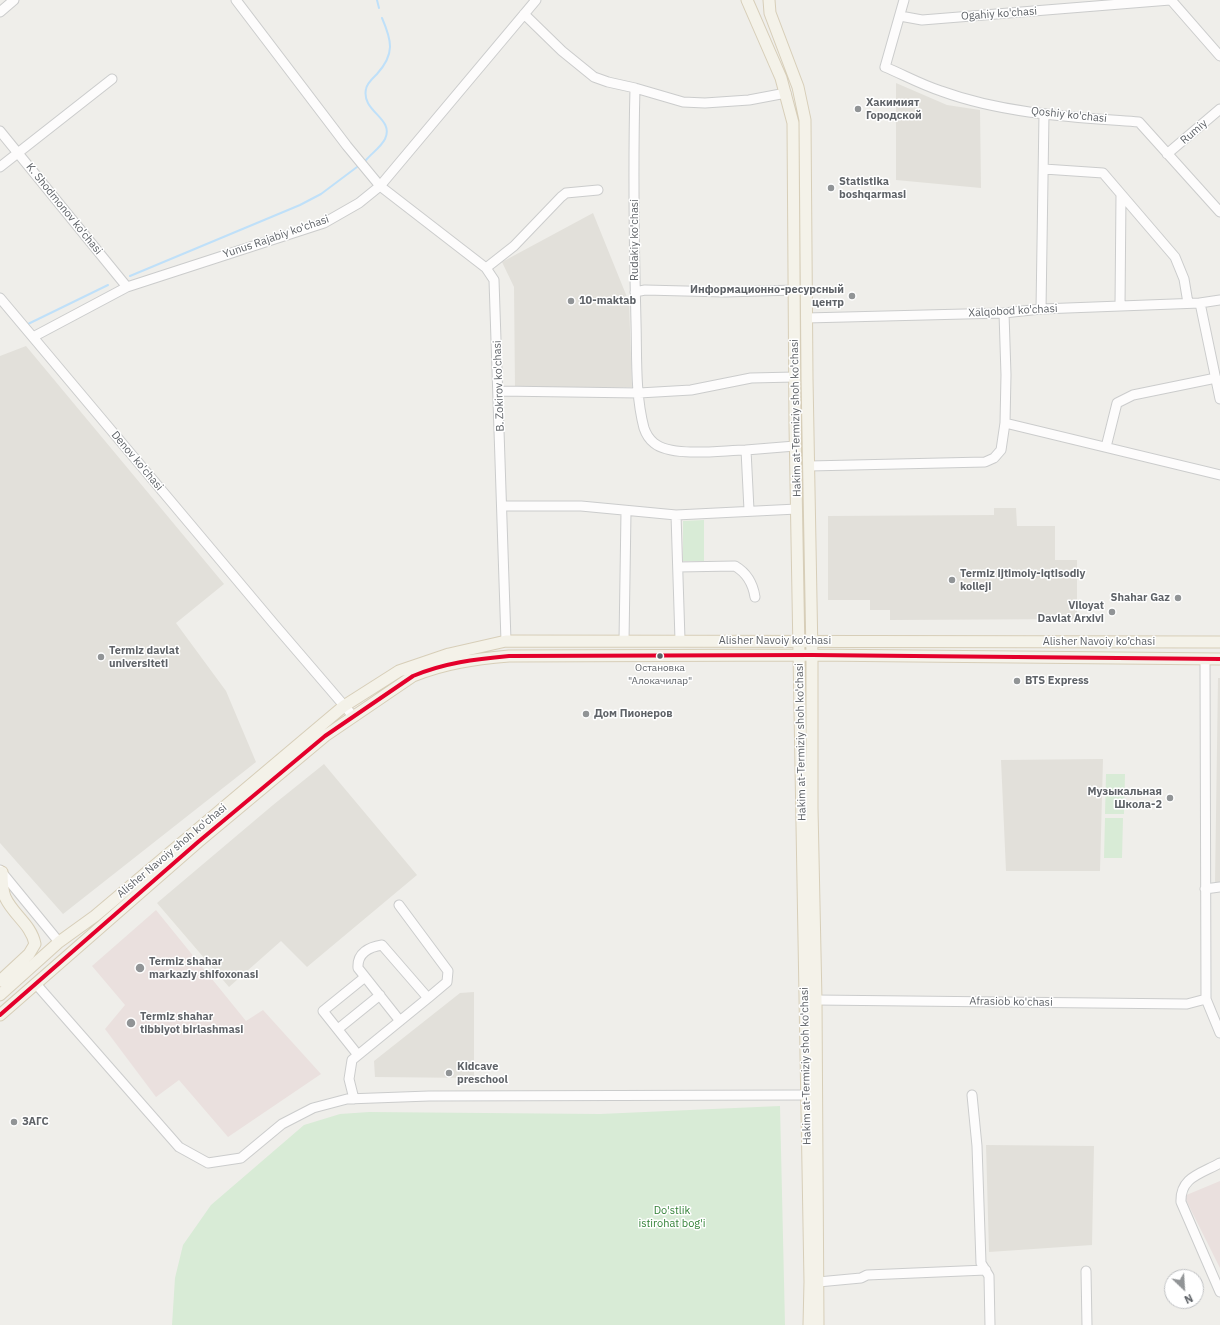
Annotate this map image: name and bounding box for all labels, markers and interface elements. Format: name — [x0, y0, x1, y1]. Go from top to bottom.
street label: Ogahiy ko'chasi — [960, 5, 1038, 23]
place label: Хакимият Городской — [866, 96, 922, 122]
marker: Хакимият Городской — [853, 104, 863, 114]
street label: Qoshiy ko'chasi — [1030, 104, 1108, 126]
street label: Rumiy — [1178, 117, 1210, 147]
street label: K. Shodmonov ko'chasi — [23, 161, 105, 257]
place label: Statistika boshqarmasi — [839, 175, 906, 201]
marker: Statistika boshqarmasi — [826, 183, 836, 193]
street label: Rudakiy ko'chasi — [628, 199, 642, 281]
street label: Yunus Rajabiy ko'chasi — [221, 213, 331, 261]
place label: Информационно-ресурсный центр — [690, 283, 844, 309]
marker: Информационно-ресурсный центр — [847, 291, 857, 301]
place label: 10-maktab — [579, 294, 636, 308]
marker: 10-maktab — [566, 296, 576, 306]
street label: Xalqobod ko'chasi — [968, 302, 1058, 320]
street label: Hakim at-Termiziy shoh ko'chasi — [788, 339, 804, 497]
street label: B. Zokirov ko'chasi — [491, 340, 507, 432]
street label: Denov ko'chasi — [108, 429, 166, 493]
place label: Termiz ijtimoiy-iqtisodiy kolleji — [960, 567, 1085, 593]
marker: Termiz ijtimoiy-iqtisodiy kolleji — [947, 575, 957, 585]
place label: Shahar Gaz — [1111, 591, 1170, 605]
marker: Shahar Gaz — [1173, 593, 1183, 603]
place label: Viloyat Davlat Arxivi — [1038, 599, 1104, 625]
marker: Viloyat Davlat Arxivi — [1107, 607, 1117, 617]
street label: Alisher Navoiy ko’chasi — [719, 634, 831, 648]
street label: Alisher Navoiy ko’chasi — [1043, 635, 1155, 649]
place label: Termiz davlat universiteti — [109, 644, 179, 670]
marker: Остановка "Алокачилар" — [655, 651, 665, 661]
marker: Termiz davlat universiteti — [96, 652, 106, 662]
place label: Остановка "Алокачилар" — [628, 662, 692, 686]
street label: Hakim at-Termiziy shoh ko'chasi — [793, 663, 809, 821]
place label: BTS Express — [1025, 674, 1089, 688]
marker: BTS Express — [1012, 676, 1022, 686]
place label: Дом Пионеров — [594, 707, 673, 721]
marker: Дом Пионеров — [581, 709, 591, 719]
place label: Музыкальная Школа-2 — [1087, 785, 1162, 811]
marker: Музыкальная Школа-2 — [1165, 793, 1175, 803]
street label: Alisher Navoiy shoh ko'chasi — [114, 801, 230, 901]
place label: Termiz shahar markaziy shifoxonasi — [149, 955, 258, 981]
marker: Termiz shahar markaziy shifoxonasi — [134, 962, 146, 974]
street label: Hakim at-Termiziy shoh ko'chasi — [798, 987, 814, 1145]
street label: Afrasiob ko'chasi — [969, 995, 1053, 1009]
place label: Termiz shahar tibbiyot birlashmasi — [140, 1010, 243, 1036]
marker: Termiz shahar tibbiyot birlashmasi — [125, 1017, 137, 1029]
place label: Kidcave preschool — [457, 1060, 508, 1086]
marker: Kidcave preschool — [444, 1068, 454, 1078]
place label: ЗАГС — [22, 1115, 49, 1129]
marker: ЗАГС — [9, 1117, 19, 1127]
park label: Do'stlik istirohat bog'i — [638, 1204, 706, 1230]
north arrow — [1164, 1269, 1204, 1309]
text: N — [1182, 1291, 1195, 1307]

